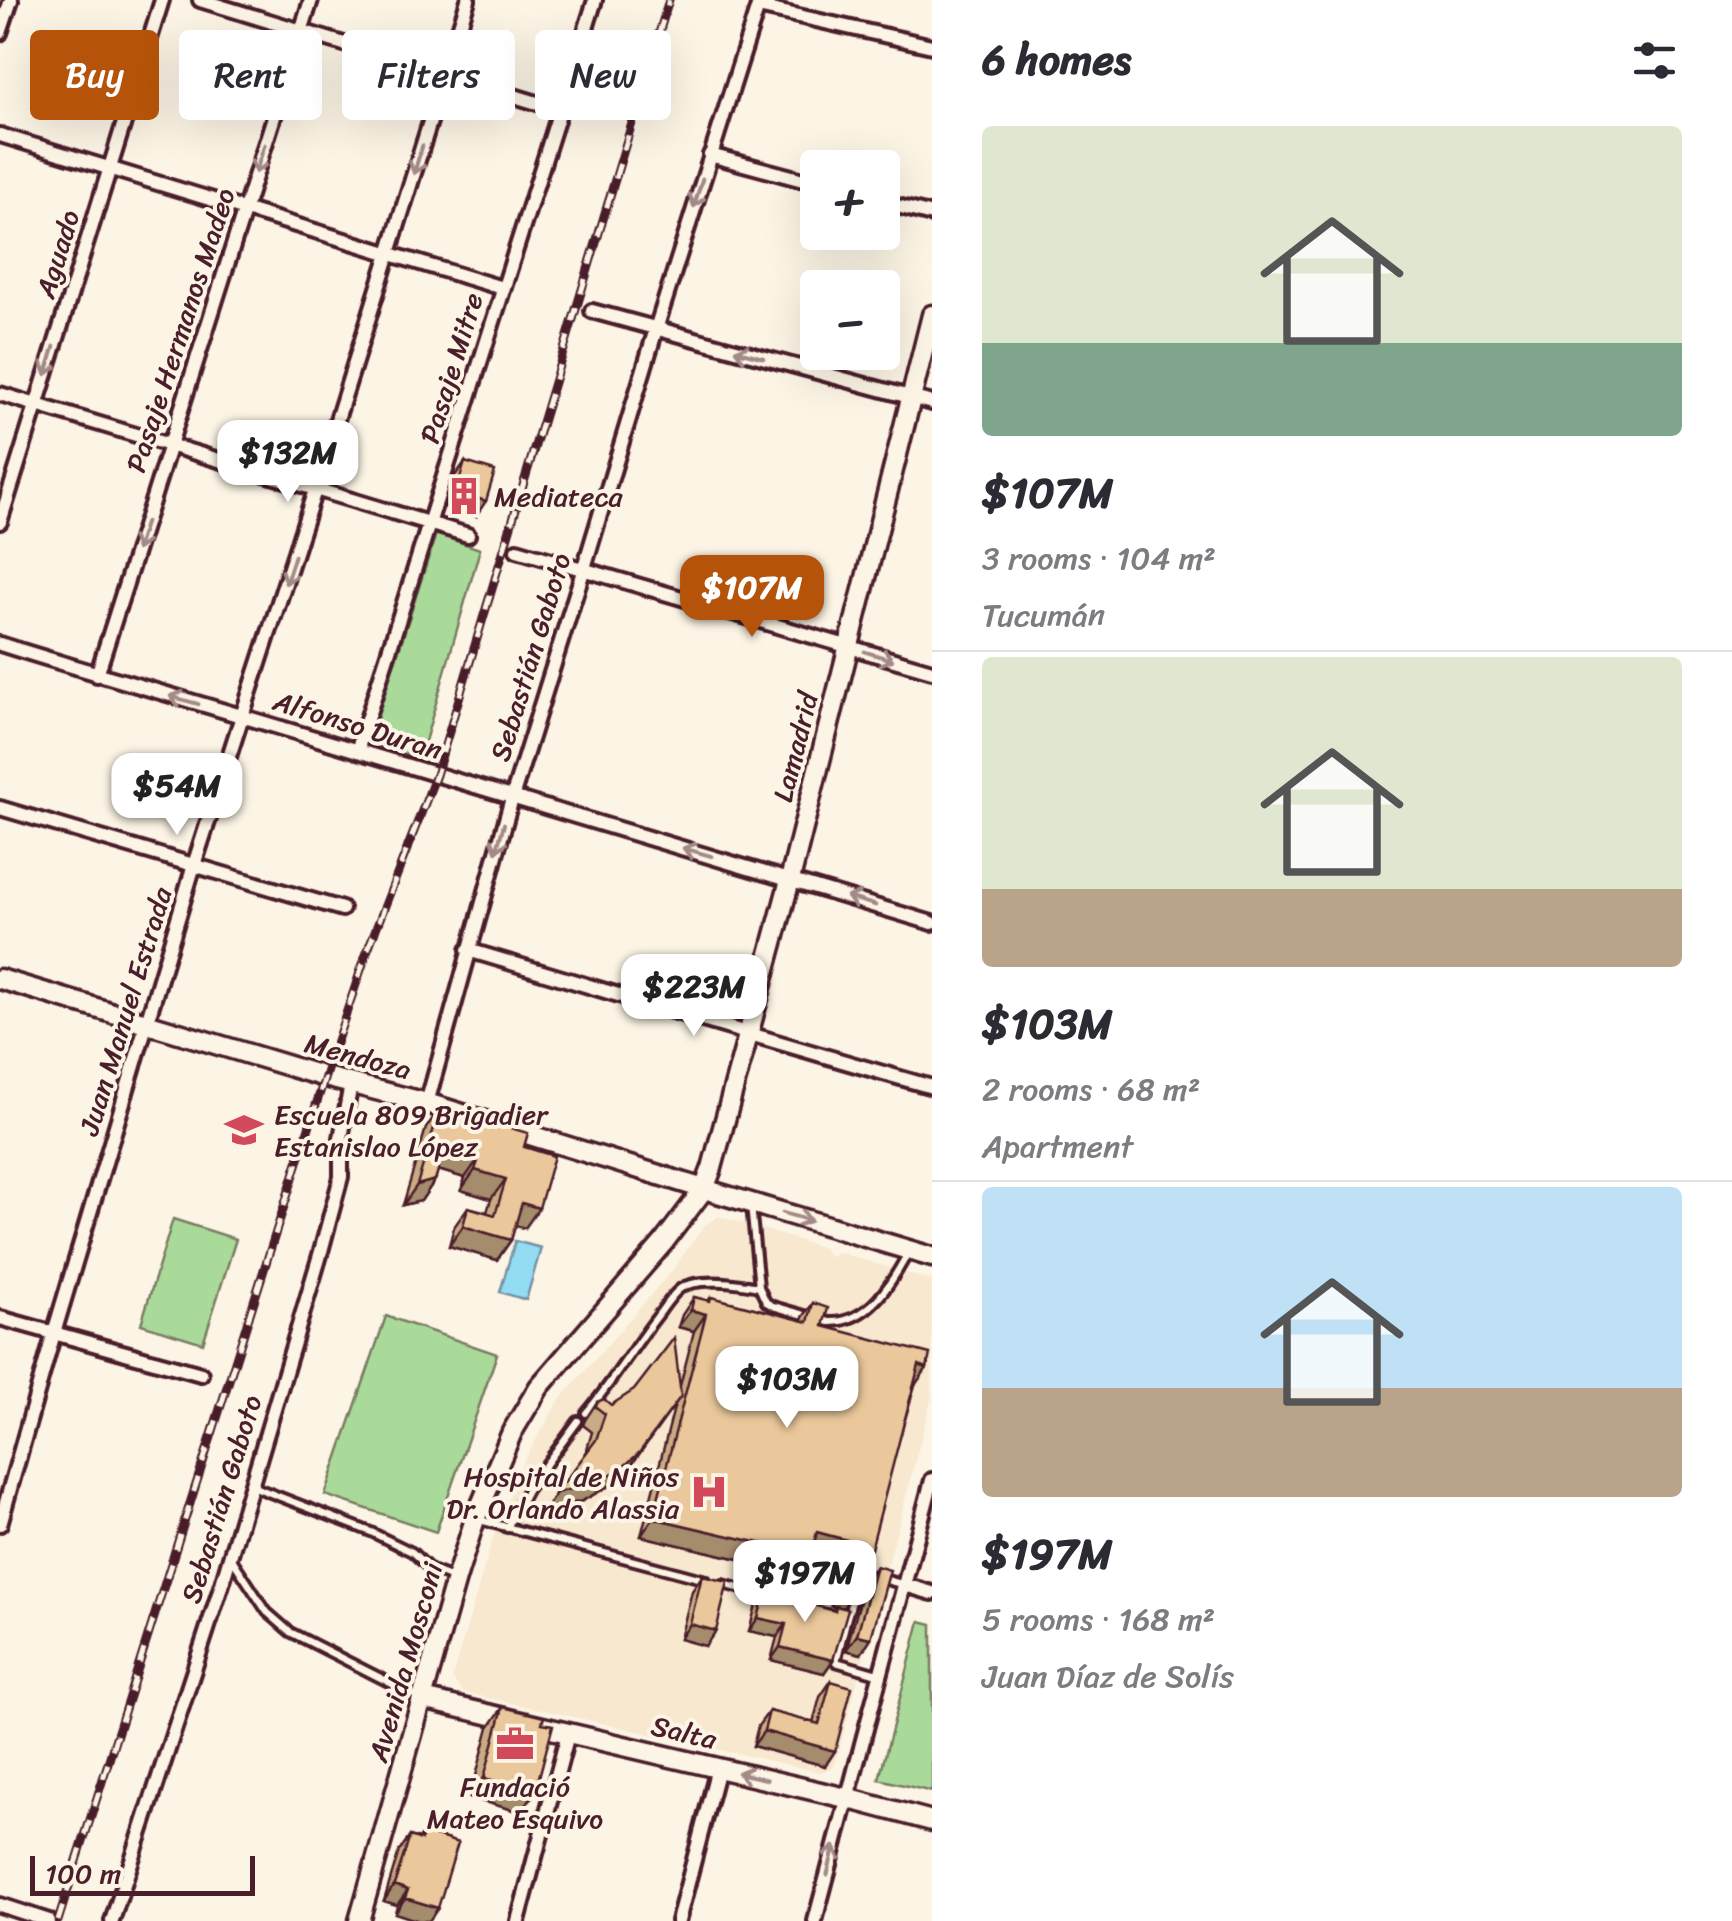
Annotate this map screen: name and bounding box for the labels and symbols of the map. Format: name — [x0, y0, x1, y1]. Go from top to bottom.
one-way arrow — [250, 143, 268, 175]
one-way arrow — [408, 144, 426, 175]
one-way arrow — [688, 176, 706, 208]
street label: Pasaje Hermanos Madeo — [111, 181, 250, 479]
street label: Aguado — [21, 204, 94, 305]
street label: Pasaje Mitre — [405, 287, 498, 450]
one-way arrow — [734, 343, 765, 362]
one-way arrow — [40, 344, 58, 376]
pin: $132M — [218, 420, 358, 505]
place label: Mediateca — [494, 472, 623, 521]
building icon: Mediateca — [443, 475, 485, 517]
one-way arrow — [131, 520, 149, 551]
street label: Sebastián Gaboto — [476, 547, 585, 767]
one-way arrow — [279, 554, 297, 586]
pin: $107M — [682, 555, 822, 640]
one-way arrow — [863, 648, 894, 666]
street label: Alfonso Duran — [266, 676, 449, 774]
street label: Lamadrid — [758, 685, 833, 807]
one-way arrow — [169, 689, 200, 708]
pin: $54M — [118, 753, 236, 838]
one-way arrow — [490, 822, 508, 853]
one-way arrow — [682, 842, 713, 860]
street label: Juan Manuel Estrada — [64, 880, 187, 1142]
one-way arrow — [846, 891, 877, 909]
pin: $223M — [624, 954, 764, 1039]
street label: Mendoza — [299, 1019, 417, 1094]
place label: Escuela 809 Brigadier Estanislao López — [274, 1090, 549, 1171]
school or university icon: Escuela 809 Brigadier Estanislao López — [223, 1109, 265, 1151]
one-way arrow — [781, 1209, 812, 1227]
pin: $103M — [717, 1346, 857, 1431]
street label: Sebastián Gaboto — [167, 1389, 276, 1609]
place label: Hospital de Niños Dr. Orlando Alassia — [446, 1452, 680, 1533]
hospital icon: Hospital de Niños Dr. Orlando Alassia — [688, 1471, 730, 1513]
pin: $197M — [735, 1540, 875, 1625]
street label: Avenida Mosconi — [353, 1555, 458, 1769]
street label: Salta — [646, 1701, 722, 1764]
office icon: Fundació Mateo Esquivo — [494, 1723, 536, 1765]
place label: Fundació Mateo Esquivo — [427, 1762, 603, 1843]
one-way arrow — [736, 1766, 768, 1784]
one-way arrow — [822, 1845, 841, 1876]
scale bar — [30, 1851, 255, 1896]

